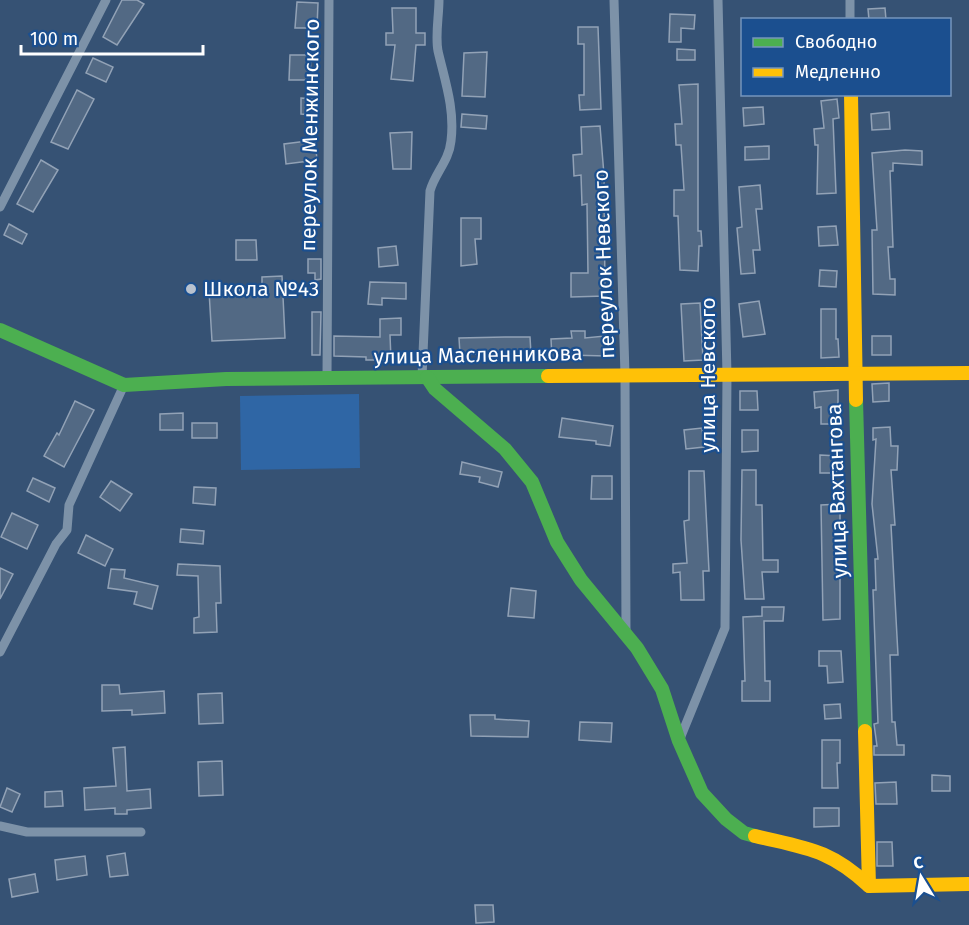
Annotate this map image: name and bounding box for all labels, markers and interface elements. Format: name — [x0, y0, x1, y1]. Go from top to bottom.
scale bar — [21, 18, 202, 56]
street label: переулок Менжинского — [295, 18, 325, 252]
legend — [741, 18, 951, 96]
text: 100 m — [30, 28, 78, 50]
text: Свободно — [795, 31, 877, 53]
text: Медленно — [795, 61, 881, 83]
street label: переулок Невского — [588, 169, 620, 359]
place label: Школа №43 — [203, 276, 319, 302]
marker: Школа №43 — [184, 282, 198, 296]
street label: улица Невского — [695, 297, 721, 453]
street label: улица Масленникова — [373, 340, 583, 370]
street label: улица Вахтангова — [821, 403, 853, 579]
north arrow — [891, 847, 951, 907]
text: С — [912, 852, 925, 873]

